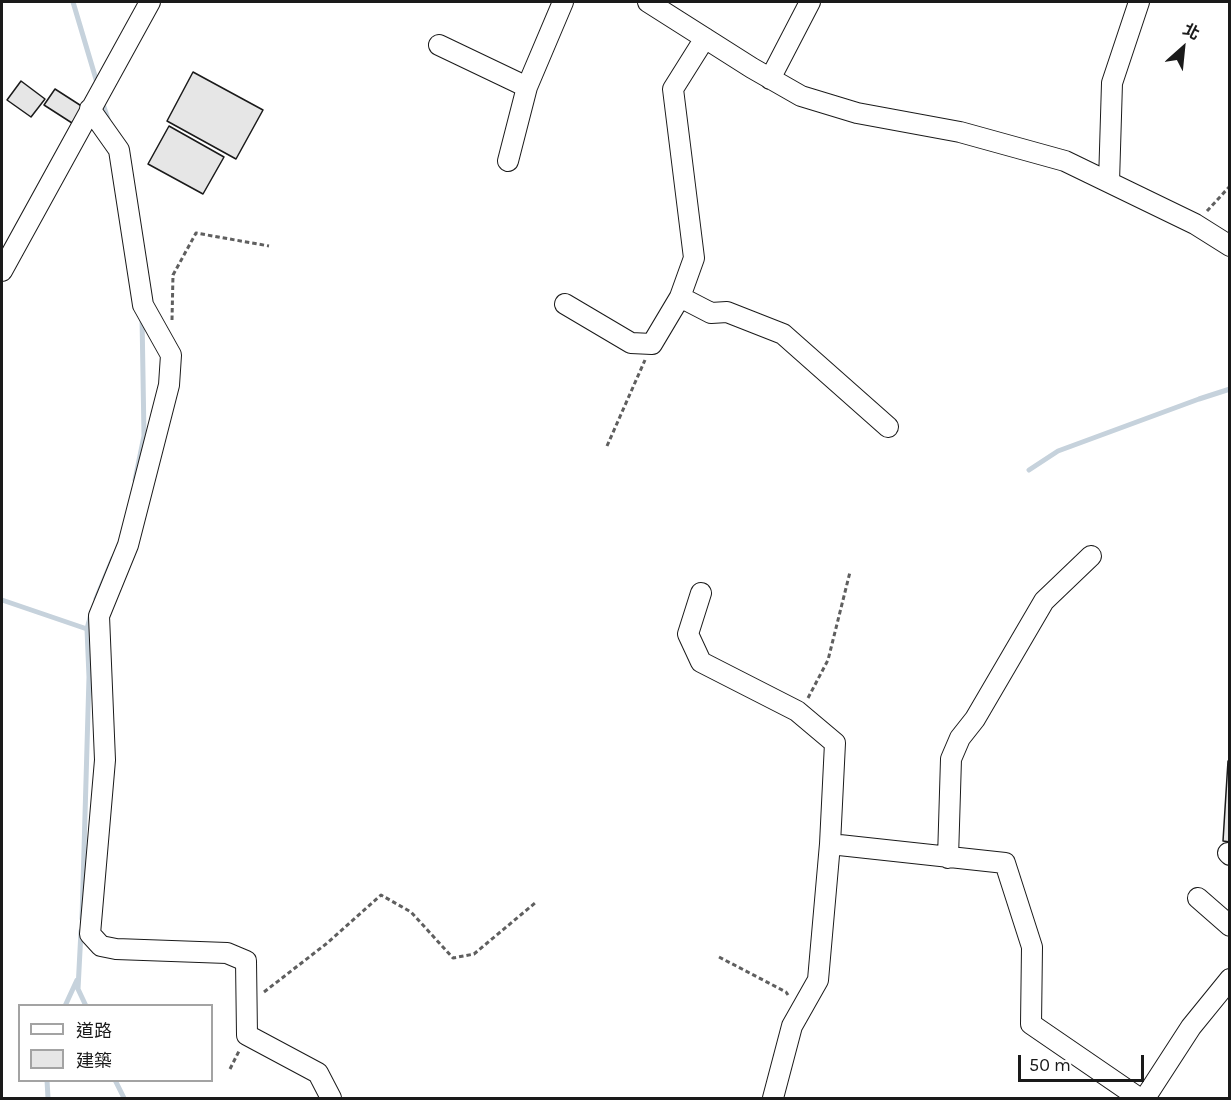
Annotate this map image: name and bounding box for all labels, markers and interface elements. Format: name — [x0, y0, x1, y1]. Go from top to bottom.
north arrow — [1153, 18, 1213, 78]
text: 北 — [1180, 19, 1203, 44]
legend — [18, 1004, 213, 1082]
text: 道路 — [76, 1020, 112, 1042]
scale bar — [1021, 1043, 1147, 1081]
text: 建築 — [76, 1050, 112, 1072]
text: 50 m — [1029, 1054, 1071, 1076]

